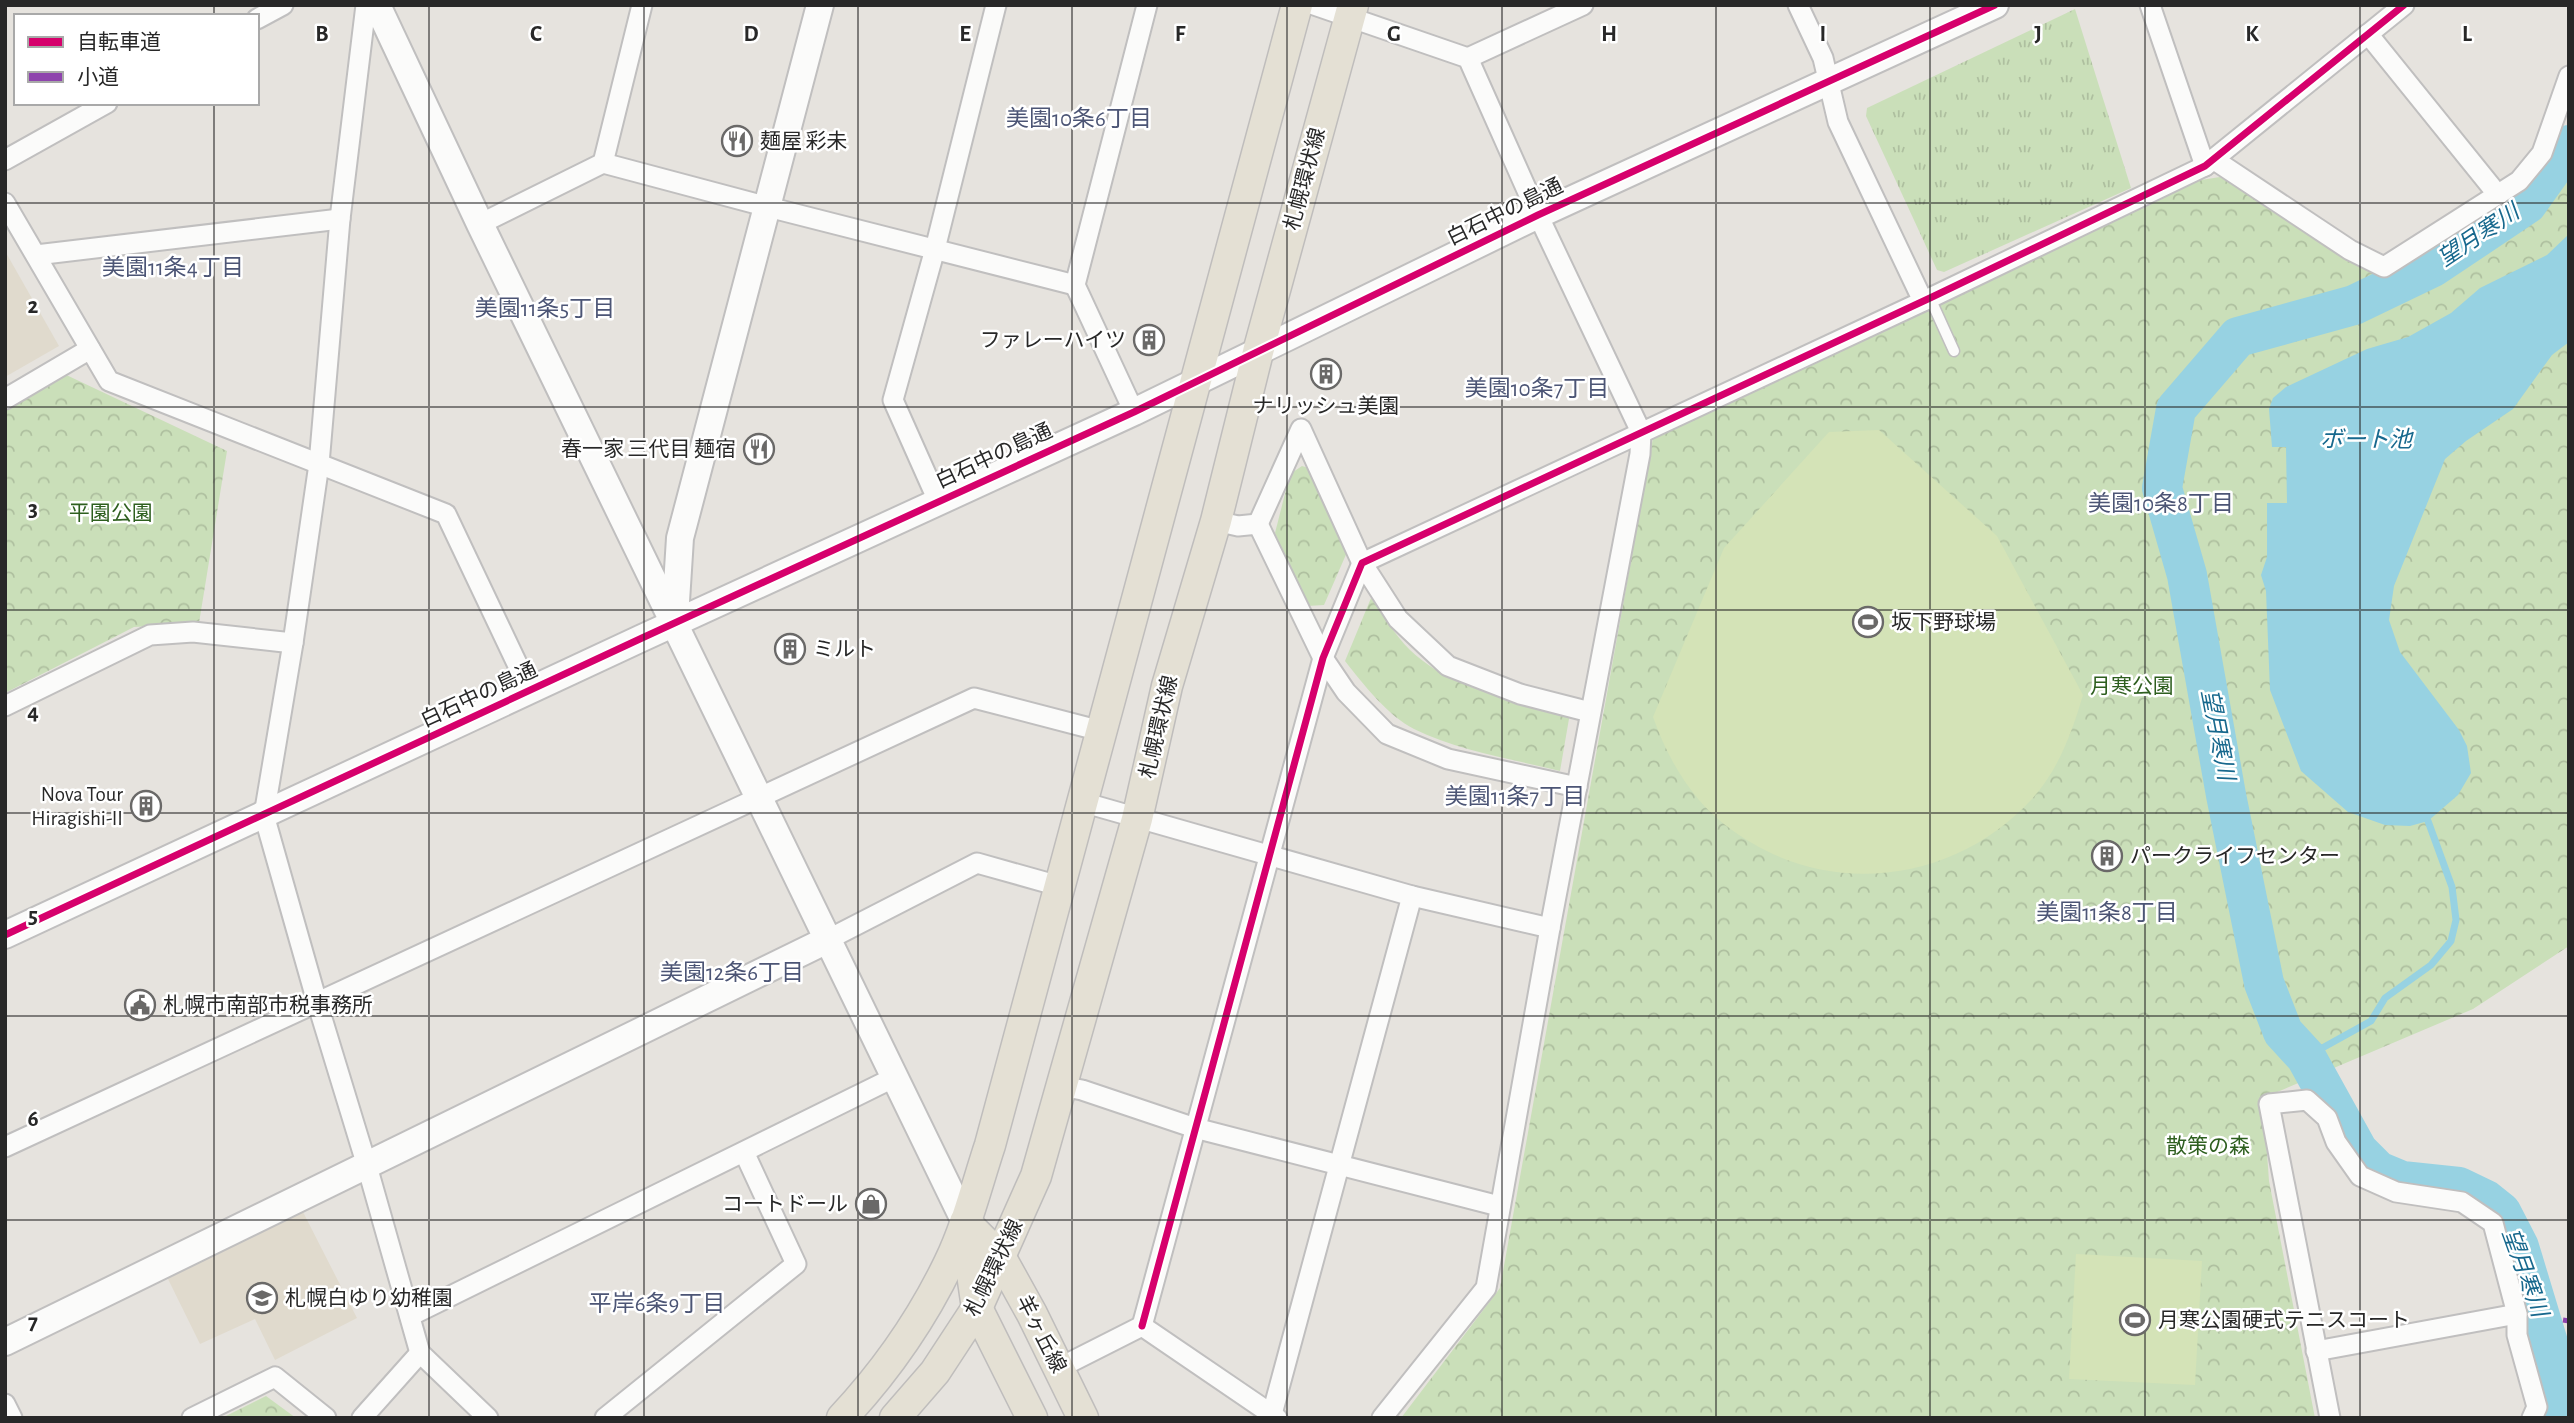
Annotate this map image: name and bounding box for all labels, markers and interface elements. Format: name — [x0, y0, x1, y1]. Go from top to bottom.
legend — [14, 14, 259, 105]
text: B — [315, 23, 329, 46]
text: C — [530, 23, 542, 46]
text: D — [743, 23, 759, 46]
text: E — [959, 23, 971, 46]
text: F — [1175, 23, 1186, 46]
text: G — [1387, 23, 1401, 46]
text: H — [1601, 23, 1617, 46]
text: I — [1820, 23, 1826, 46]
text: J — [2034, 23, 2042, 46]
text: K — [2245, 23, 2259, 46]
text: L — [2462, 23, 2472, 46]
text: 自転車道 — [77, 31, 161, 53]
text: 小道 — [77, 66, 119, 88]
district label: 美園10条6丁目 — [1006, 106, 1152, 131]
restaurant icon: 麺屋 彩未 — [720, 124, 754, 158]
street label: 札幌環状線 — [1280, 125, 1329, 232]
place label: 麺屋 彩未 — [760, 130, 847, 152]
street label: 白石中の島通 — [1443, 174, 1566, 249]
water label: 望月寒川 — [2433, 197, 2526, 271]
district label: 美園11条4丁目 — [102, 255, 244, 280]
text: 2 — [28, 295, 39, 318]
district label: 美園11条5丁目 — [475, 296, 615, 321]
building icon: ファレーハイツ — [1132, 323, 1166, 357]
place label: ファレーハイツ — [980, 330, 1126, 351]
building icon: ナリッシュ美園 — [1309, 357, 1343, 391]
district label: 美園10条7丁目 — [1465, 376, 1609, 401]
place label: ナリッシュ美園 — [1253, 395, 1400, 417]
street label: 白石中の島通 — [932, 419, 1056, 492]
water label: ボート池 — [2320, 427, 2414, 452]
restaurant icon: 春一家 三代目 麺宿 — [742, 432, 776, 466]
place label: 春一家 三代目 麺宿 — [561, 438, 736, 460]
district label: 美園10条8丁目 — [2088, 491, 2234, 516]
text: 3 — [28, 498, 38, 521]
park label: 平園公園 — [69, 503, 153, 524]
sports icon: 坂下野球場 — [1851, 605, 1885, 639]
place label: 坂下野球場 — [1891, 611, 1996, 633]
building icon: ミルト — [773, 632, 807, 666]
place label: ミルト — [813, 639, 876, 660]
street label: 白石中の島通 — [417, 658, 541, 731]
street label: 札幌環状線 — [1136, 673, 1181, 781]
park label: 月寒公園 — [2090, 675, 2174, 697]
water label: 望月寒川 — [2197, 687, 2240, 785]
text: 4 — [27, 701, 39, 724]
place label: Nova Tour Hiragishi-II — [31, 784, 123, 829]
district label: 美園11条7丁目 — [1445, 784, 1585, 809]
building icon: Nova Tour Hiragishi-II — [129, 789, 163, 823]
building icon: パークライフセンター — [2090, 839, 2124, 873]
place label: パークライフセンター — [2130, 845, 2340, 867]
district label: 美園11条8丁目 — [2036, 900, 2178, 925]
text: 5 — [28, 905, 38, 928]
district label: 美園12条6丁目 — [660, 960, 804, 985]
public building icon: 札幌市南部市税事務所 — [123, 988, 157, 1022]
place label: 札幌市南部市税事務所 — [163, 994, 373, 1016]
text: 6 — [27, 1108, 39, 1131]
park label: 散策の森 — [2166, 1135, 2250, 1157]
shop icon: コートドール — [854, 1187, 888, 1221]
place label: コートドール — [722, 1194, 848, 1215]
street label: 札幌環状線 — [961, 1216, 1026, 1320]
water label: 望月寒川 — [2497, 1225, 2553, 1323]
school or university icon: 札幌白ゆり幼稚園 — [245, 1281, 279, 1315]
place label: 札幌白ゆり幼稚園 — [285, 1287, 453, 1309]
district label: 平岸6条9丁目 — [589, 1291, 725, 1316]
street label: 羊ヶ丘線 — [1013, 1291, 1070, 1376]
sports icon: 月寒公園硬式テニスコート — [2118, 1303, 2152, 1337]
place label: 月寒公園硬式テニスコート — [2158, 1309, 2410, 1331]
text: 7 — [28, 1311, 38, 1334]

